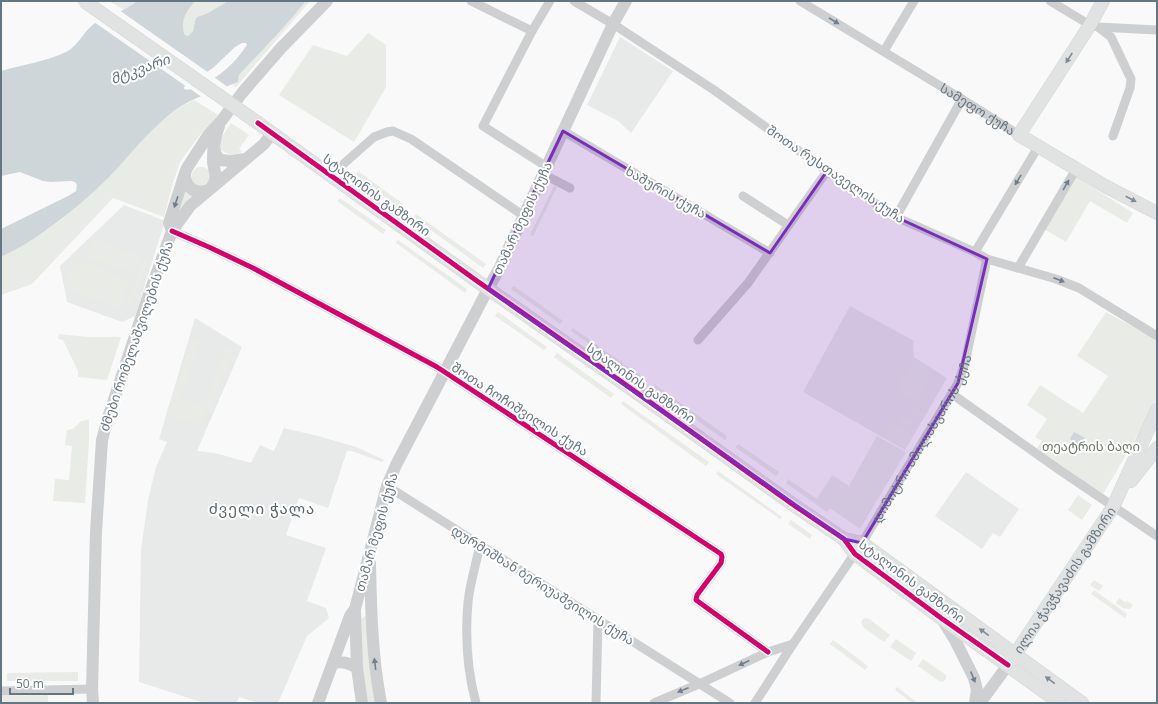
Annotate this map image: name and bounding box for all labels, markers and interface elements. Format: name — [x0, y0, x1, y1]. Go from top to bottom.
one-way arrow — [829, 17, 839, 25]
water label: მტკვარი — [108, 49, 173, 88]
one-way arrow — [1065, 52, 1072, 64]
street label: სამეფო ქუჩა — [937, 79, 1019, 139]
street label: შოთა რუსთაველის ქუჩა — [763, 121, 909, 227]
street label: სტალინის გამზირი — [320, 150, 434, 240]
street label: თამარ მეფის ქუჩა — [488, 159, 556, 277]
street label: ხაშურის ქუჩა — [622, 162, 710, 222]
one-way arrow — [1014, 174, 1021, 186]
one-way arrow — [1063, 179, 1070, 191]
one-way arrow — [1125, 196, 1137, 203]
one-way arrow — [173, 197, 179, 209]
street label: ძმები რომელაშვილების ქუჩა — [95, 238, 177, 434]
one-way arrow — [1053, 277, 1065, 283]
street label: სტალინის გამზირი — [583, 339, 699, 427]
street label: დიმიტრი ამილახვარის ქუჩა — [867, 353, 976, 526]
street label: შოთა ჩოჩიშვილის ქუჩა — [448, 358, 592, 460]
park label: თეატრის ბაღი — [1042, 437, 1140, 455]
street label: თამარ მეფის ქუჩა — [350, 470, 402, 594]
district label: ძველი ჭალა — [209, 498, 315, 518]
street label: ილია ჭავჭავაძის გამზირი — [1009, 503, 1120, 657]
street label: დურმიშხან ბერიუაშვილის ქუჩა — [448, 521, 638, 649]
street label: სტალინის გამზირი — [855, 535, 969, 627]
one-way arrow — [978, 628, 989, 636]
one-way arrow — [372, 658, 378, 670]
one-way arrow — [738, 660, 749, 666]
scale bar — [10, 670, 73, 696]
one-way arrow — [970, 672, 976, 684]
text: 50 m — [16, 675, 44, 692]
one-way arrow — [1045, 676, 1055, 684]
one-way arrow — [676, 688, 688, 694]

